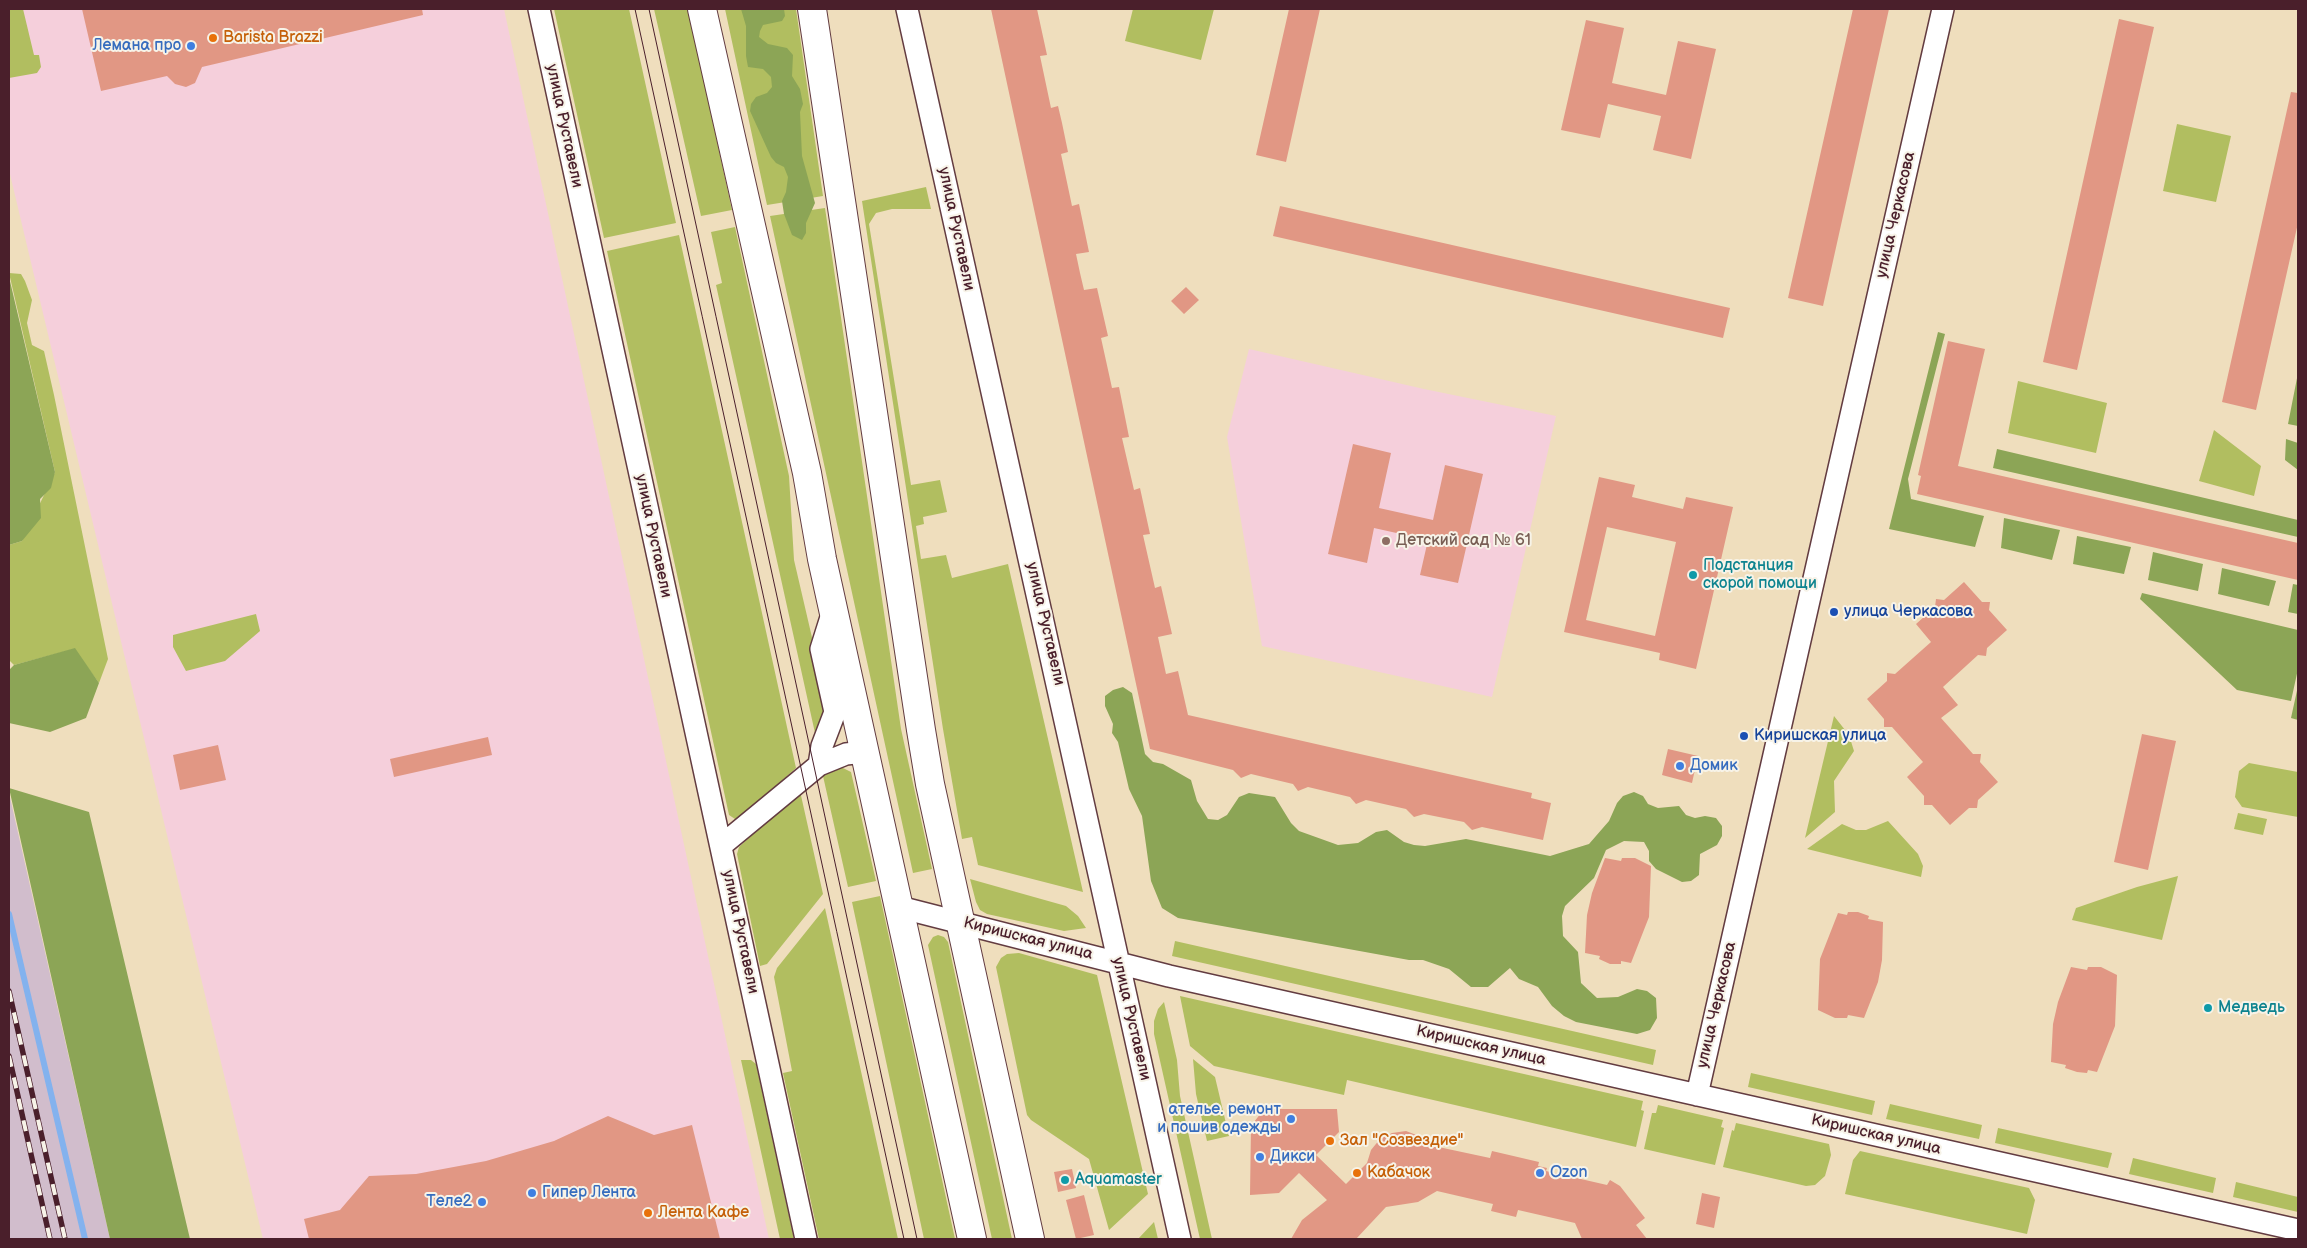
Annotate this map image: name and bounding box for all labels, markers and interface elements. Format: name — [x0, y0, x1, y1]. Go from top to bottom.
place label: Barista Brazzi — [223, 28, 323, 48]
marker: Barista Brazzi — [207, 32, 219, 44]
place label: Лемана про — [92, 36, 181, 56]
marker: Лемана про — [185, 40, 197, 52]
street label: улица Руставели — [542, 62, 586, 190]
street label: улица Черкасова — [1872, 150, 1920, 280]
street label: улица Руставели — [934, 165, 978, 293]
street label: улица Руставели — [631, 472, 675, 600]
place label: Детский сад № 61 — [1396, 531, 1531, 551]
marker: Детский сад № 61 — [1380, 535, 1392, 547]
place label: Подстанция скорой помощи — [1703, 556, 1817, 594]
street label: улица Руставели — [1021, 561, 1069, 687]
marker: Подстанция скорой помощи — [1687, 569, 1699, 581]
place label: улица Черкасова — [1844, 602, 1973, 622]
marker: улица Черкасова — [1828, 606, 1840, 618]
place label: Киришская улица — [1754, 726, 1887, 746]
marker: Киришская улица — [1738, 730, 1750, 742]
place label: Домик — [1690, 756, 1738, 776]
marker: Домик — [1674, 760, 1686, 772]
street label: улица Руставели — [718, 868, 762, 996]
street label: Киришская улица — [961, 914, 1095, 964]
street label: улица Черкасова — [1693, 940, 1741, 1070]
street label: улица Руставели — [1107, 956, 1155, 1082]
place label: Медведь — [2218, 998, 2285, 1018]
marker: Медведь — [2202, 1002, 2214, 1014]
street label: Киришская улица — [1414, 1022, 1548, 1070]
place label: ателье. ремонт и пошив одежды — [1157, 1100, 1281, 1138]
street label: Киришская улица — [1809, 1111, 1943, 1159]
marker: ателье. ремонт и пошив одежды — [1285, 1113, 1297, 1125]
place label: Зал "Созвездие" — [1340, 1131, 1463, 1151]
marker: Зал "Созвездие" — [1324, 1135, 1336, 1147]
place label: Дикси — [1270, 1147, 1315, 1167]
marker: Дикси — [1254, 1151, 1266, 1163]
place label: Кабачок — [1367, 1163, 1430, 1183]
place label: Ozon — [1550, 1163, 1588, 1183]
marker: Кабачок — [1351, 1167, 1363, 1179]
marker: Ozon — [1534, 1167, 1546, 1179]
place label: Aquamaster — [1075, 1170, 1162, 1190]
marker: Aquamaster — [1059, 1174, 1071, 1186]
place label: Гипер Лента — [542, 1183, 636, 1203]
marker: Гипер Лента — [526, 1187, 538, 1199]
place label: Теле2 — [426, 1192, 472, 1212]
marker: Теле2 — [476, 1196, 488, 1208]
place label: Лента Кафе — [658, 1203, 749, 1223]
marker: Лента Кафе — [642, 1207, 654, 1219]

